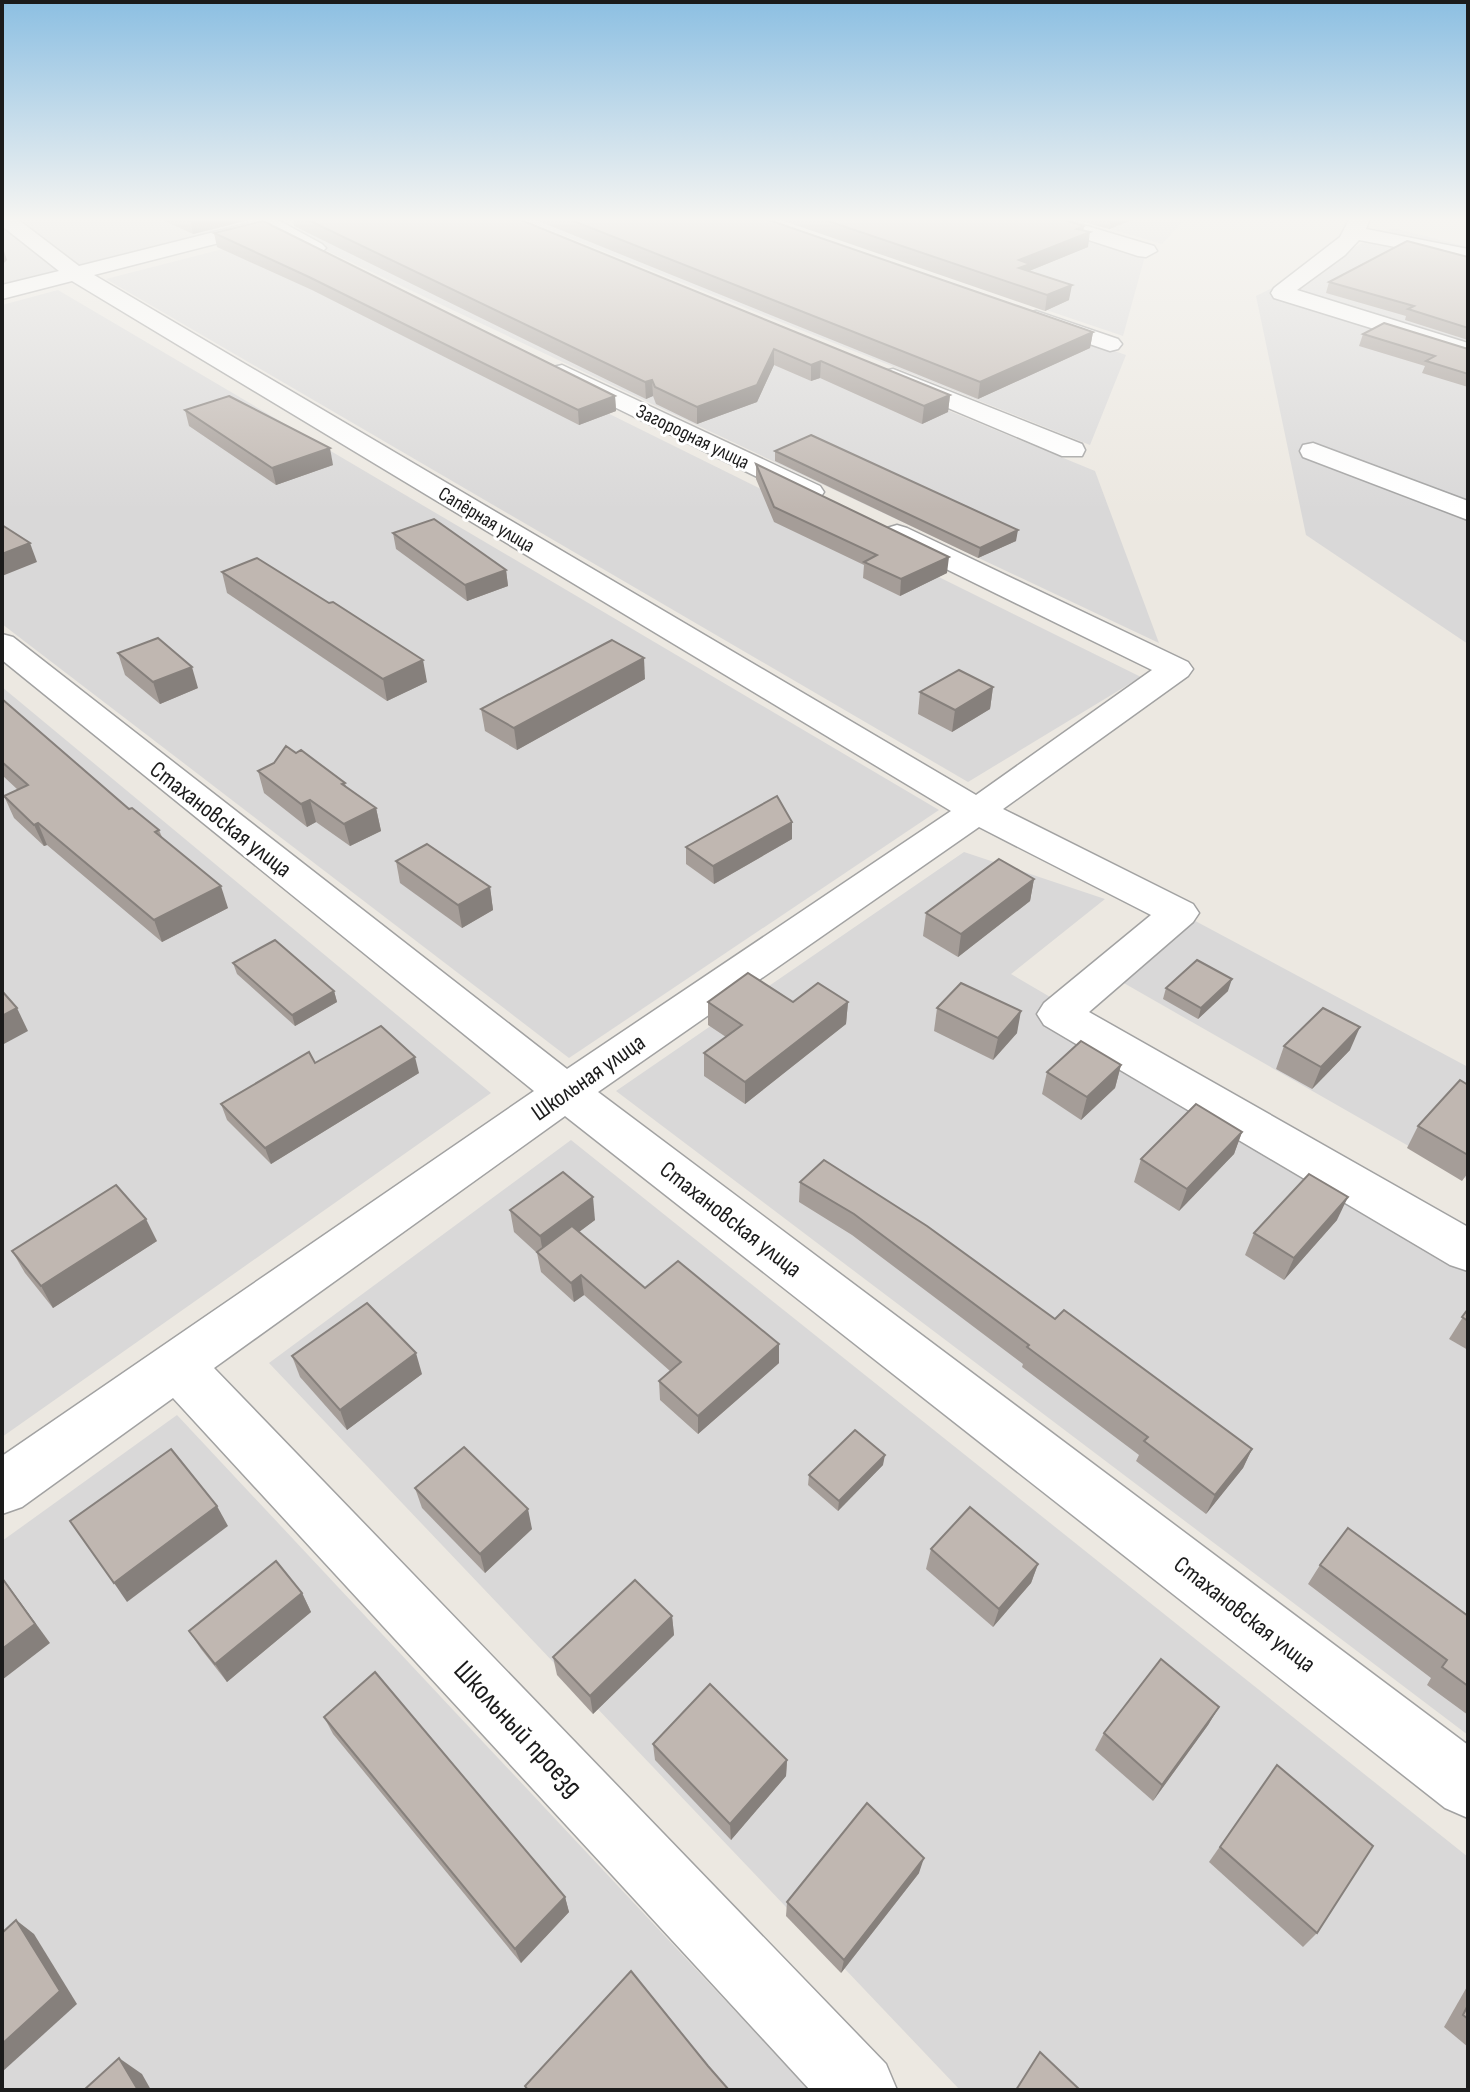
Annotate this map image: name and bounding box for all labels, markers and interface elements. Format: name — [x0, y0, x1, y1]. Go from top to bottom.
street label: Загородная улица — [632, 399, 753, 475]
street label: Сапёрная улица — [434, 482, 539, 558]
street label: Стахановская улица — [144, 755, 297, 884]
street label: Школьная улица — [526, 1028, 651, 1127]
street label: Стахановская улица — [654, 1155, 807, 1284]
street label: Стахановская улица — [1168, 1550, 1321, 1679]
street label: Школьный проезд — [447, 1654, 589, 1804]

